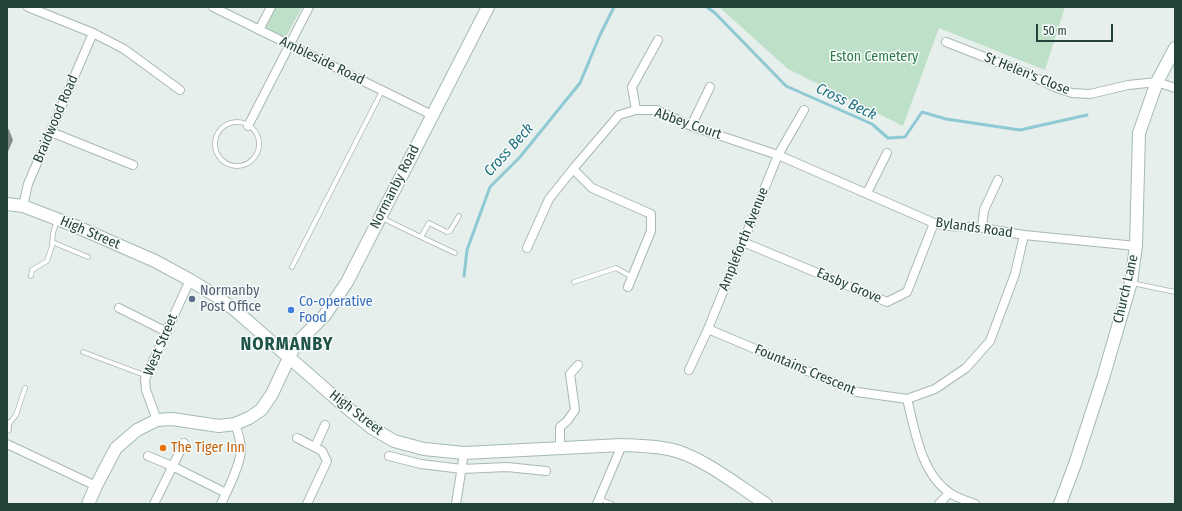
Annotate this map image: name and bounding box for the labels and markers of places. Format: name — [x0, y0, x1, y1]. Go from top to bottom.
place label: Normanby Post Office — [200, 283, 261, 316]
marker: Normanby Post Office — [187, 294, 197, 304]
place label: Co-operative Food — [299, 294, 373, 326]
marker: Co-operative Food — [286, 305, 296, 315]
place label: The Tiger Inn — [171, 440, 245, 456]
marker: The Tiger Inn — [158, 443, 168, 453]

